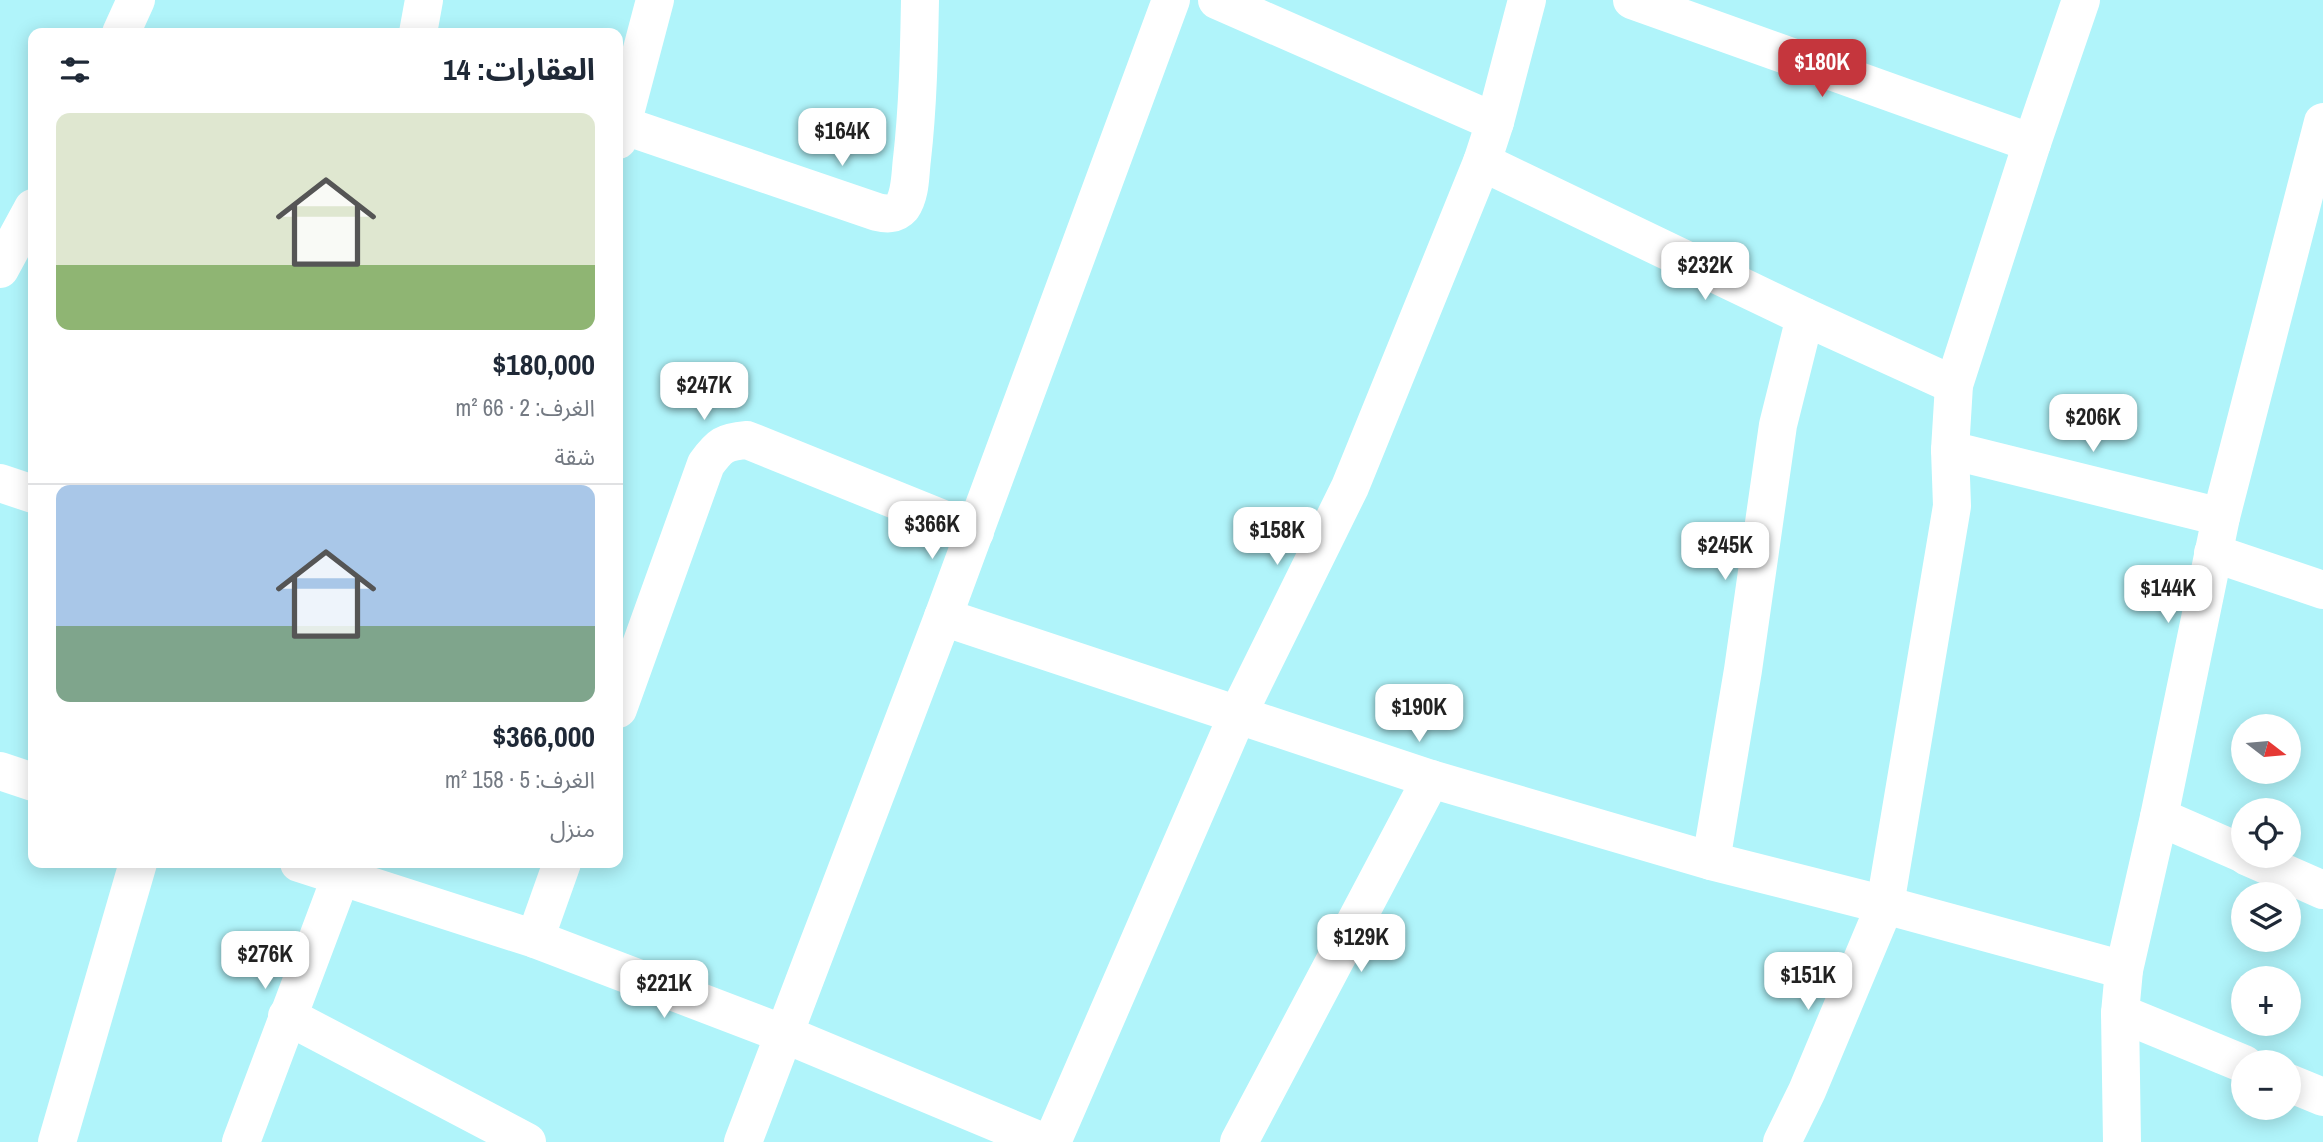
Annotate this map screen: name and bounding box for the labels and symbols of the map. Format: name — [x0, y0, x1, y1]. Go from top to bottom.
pin: $180K — [1773, 40, 1871, 99]
pin: $164K — [793, 108, 891, 168]
pin: $232K — [1656, 243, 1754, 302]
pin: $247K — [655, 362, 753, 422]
pin: $206K — [2044, 394, 2142, 454]
pin: $366K — [883, 502, 981, 561]
pin: $158K — [1228, 508, 1326, 567]
pin: $245K — [1676, 522, 1774, 582]
pin: $144K — [2119, 566, 2217, 625]
pin: $190K — [1370, 684, 1468, 744]
north arrow — [2231, 714, 2301, 784]
pin: $129K — [1312, 914, 1410, 974]
pin: $276K — [216, 932, 314, 991]
pin: $151K — [1759, 953, 1857, 1012]
pin: $221K — [615, 960, 713, 1020]

